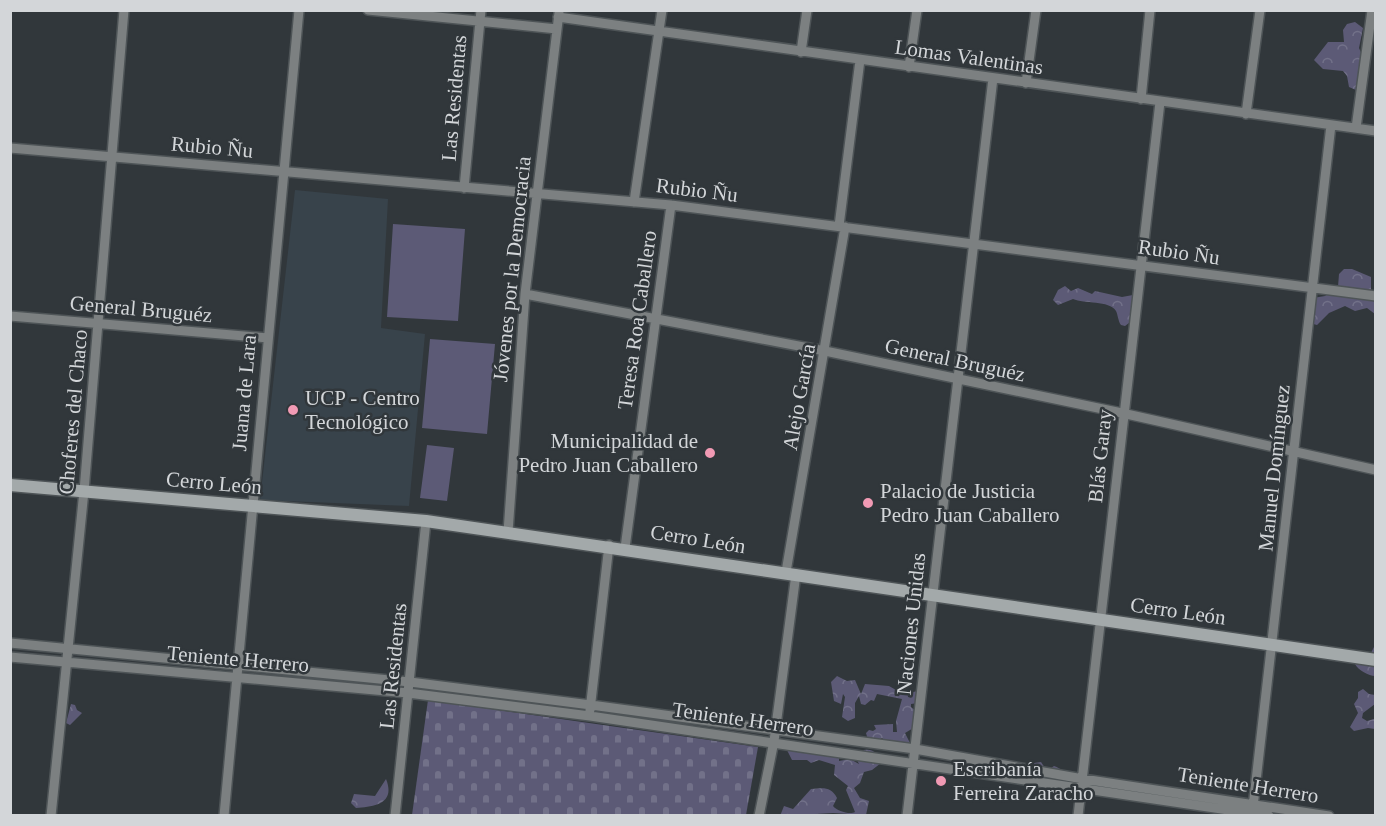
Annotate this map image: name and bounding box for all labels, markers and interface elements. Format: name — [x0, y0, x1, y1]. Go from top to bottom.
street label: Las Residentas — [437, 34, 471, 162]
street label: Lomas Valentinas — [893, 35, 1045, 79]
street label: Rubio Ñu — [170, 131, 255, 163]
street label: Jóvenes por la Democracia — [488, 154, 536, 383]
street label: Rubio Ñu — [655, 173, 740, 207]
street label: Teresa Roa Caballero — [613, 229, 661, 411]
street label: Rubio Ñu — [1137, 234, 1222, 270]
street label: General Bruguéz — [69, 291, 213, 327]
street label: Choferes del Chaco — [54, 328, 92, 496]
street label: Juana de Lara — [227, 333, 261, 452]
street label: General Bruguéz — [883, 333, 1027, 387]
street label: Alejo García — [778, 341, 820, 452]
street label: Manuel Domínguez — [1253, 384, 1295, 552]
place label: UCP - Centro Tecnológico — [305, 386, 420, 434]
marker: UCP - Centro Tecnológico — [286, 403, 300, 417]
street label: Blás Garay — [1083, 408, 1117, 504]
place label: Municipalidad de Pedro Juan Caballero — [518, 429, 698, 477]
marker: Municipalidad de Pedro Juan Caballero — [703, 446, 717, 460]
street label: Cerro León — [165, 467, 263, 499]
place label: Palacio de Justicia Pedro Juan Caballero — [880, 479, 1060, 527]
marker: Palacio de Justicia Pedro Juan Caballero — [861, 496, 875, 510]
street label: Cerro León — [649, 520, 748, 558]
street label: Naciones Unidas — [892, 552, 930, 696]
street label: Cerro León — [1129, 592, 1228, 630]
street label: Las Residentas — [374, 602, 412, 730]
street label: Teniente Herrero — [166, 641, 310, 677]
street label: Teniente Herrero — [671, 697, 815, 741]
place label: Escribanía Ferreira Zaracho — [953, 757, 1094, 805]
street label: Teniente Herrero — [1176, 762, 1320, 808]
marker: Escribanía Ferreira Zaracho — [934, 774, 948, 788]

